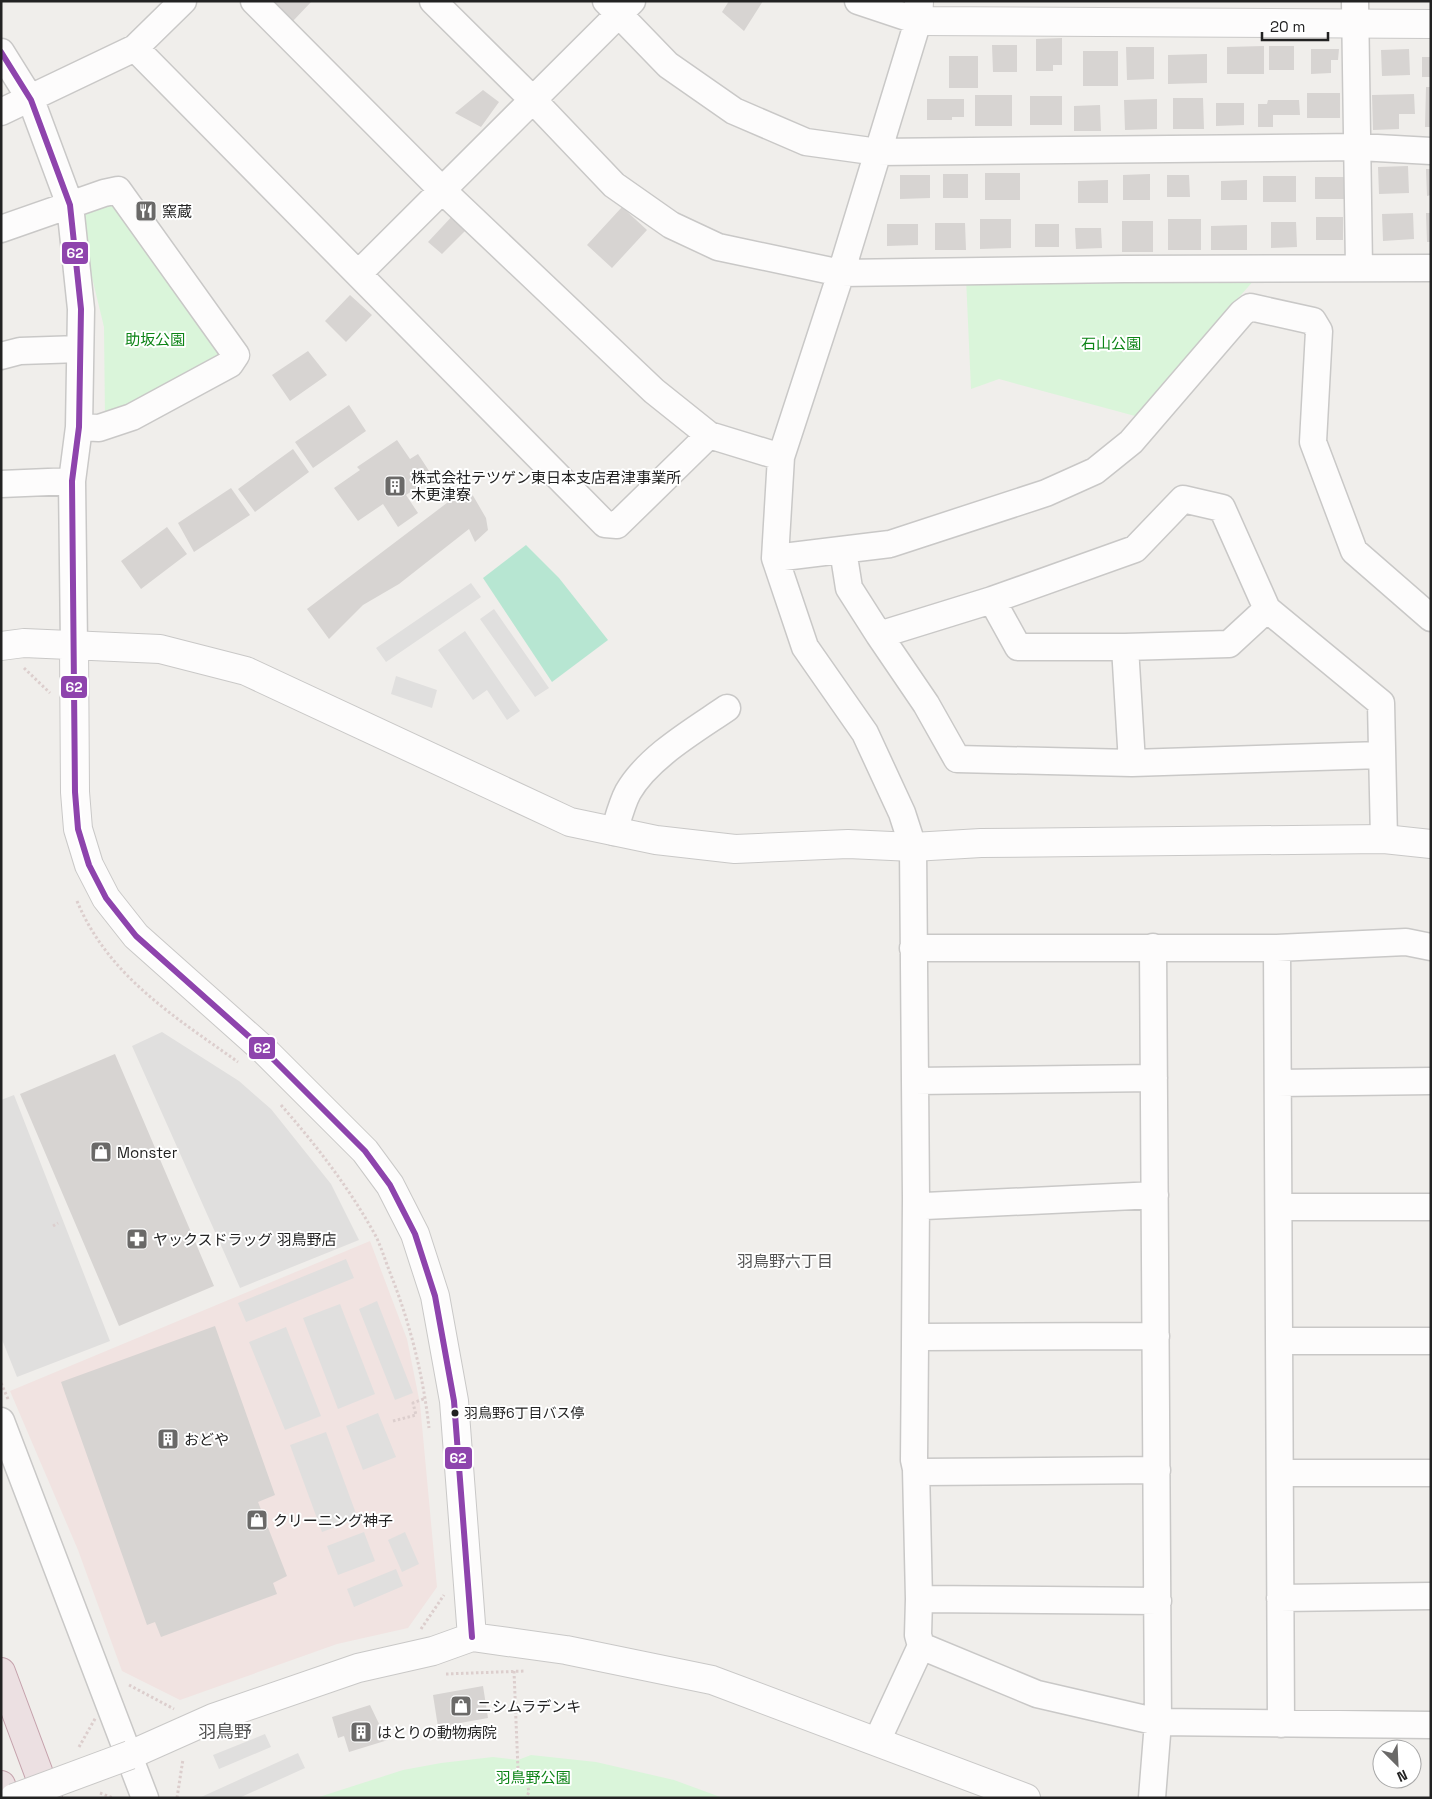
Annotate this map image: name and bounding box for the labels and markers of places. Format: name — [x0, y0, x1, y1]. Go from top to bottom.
restaurant icon: 窯蔵 — [134, 199, 158, 223]
place label: 窯蔵 — [162, 202, 192, 221]
place label: 株式会社テツゲン東日本支店君津事業所 木更津寮 — [411, 468, 681, 504]
building icon: 株式会社テツゲン東日本支店君津事業所 木更津寮 — [383, 474, 407, 498]
shop icon: Monster — [89, 1140, 113, 1164]
place label: Monster — [117, 1143, 178, 1162]
pharmacy icon: ヤックスドラッグ 羽鳥野店 — [125, 1227, 149, 1251]
place label: ヤックスドラッグ 羽鳥野店 — [153, 1230, 336, 1249]
place label: 羽鳥野6丁目バス停 — [464, 1404, 585, 1422]
marker: 羽鳥野6丁目バス停 — [450, 1408, 460, 1418]
building icon: おどや — [156, 1427, 180, 1451]
place label: おどや — [184, 1430, 229, 1449]
shop icon: クリーニング神子 — [245, 1508, 269, 1532]
place label: クリーニング神子 — [273, 1511, 393, 1530]
shop icon: ニシムラデンキ — [449, 1694, 473, 1718]
place label: ニシムラデンキ — [477, 1697, 581, 1716]
building icon: はとりの動物病院 — [349, 1720, 373, 1744]
place label: はとりの動物病院 — [377, 1723, 497, 1742]

